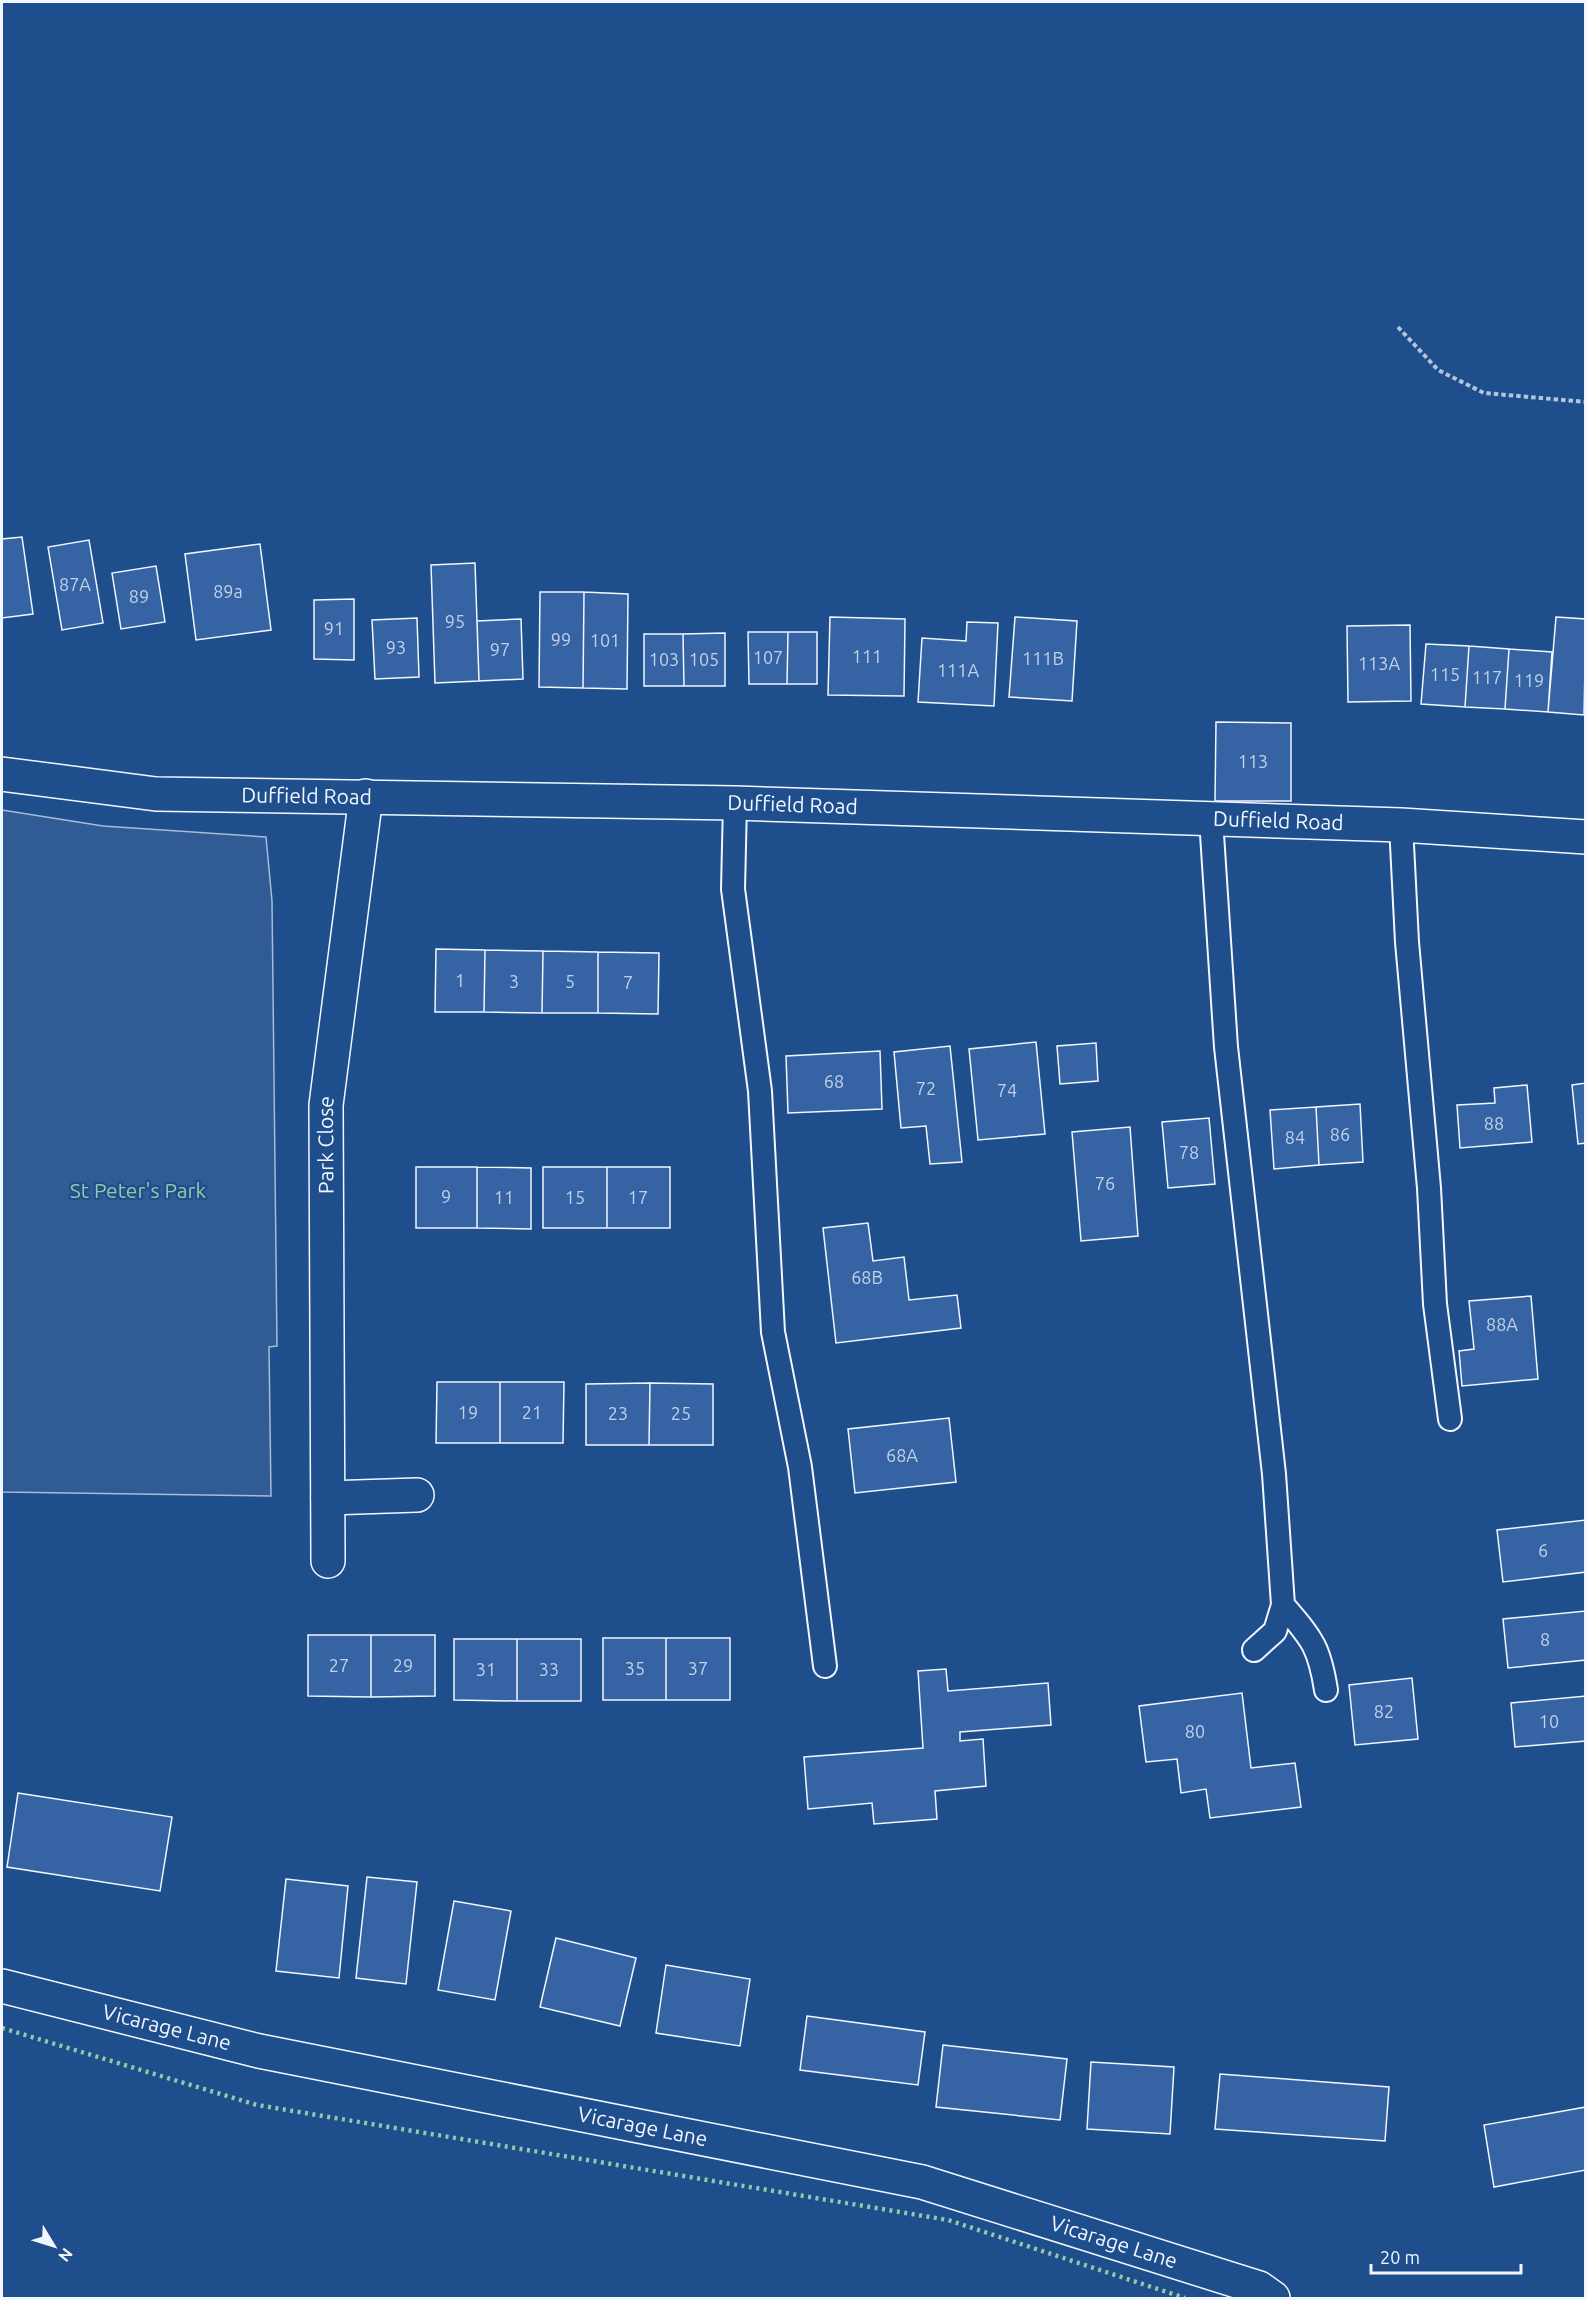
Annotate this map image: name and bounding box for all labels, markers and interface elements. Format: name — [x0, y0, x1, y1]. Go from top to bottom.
house number: 87A — [59, 574, 91, 594]
house number: 89a — [213, 581, 243, 601]
house number: 89 — [129, 586, 149, 606]
house number: 95 — [445, 611, 465, 631]
house number: 91 — [324, 618, 344, 638]
house number: 99 — [551, 629, 571, 649]
house number: 101 — [590, 630, 620, 650]
house number: 93 — [386, 637, 406, 657]
house number: 97 — [490, 639, 510, 659]
house number: 111 — [852, 646, 882, 666]
house number: 107 — [753, 647, 783, 667]
house number: 111B — [1022, 648, 1064, 668]
house number: 103 — [649, 649, 679, 669]
house number: 105 — [689, 649, 719, 669]
house number: 113A — [1358, 653, 1400, 673]
house number: 111A — [937, 660, 979, 680]
house number: 115 — [1430, 664, 1460, 684]
house number: 117 — [1472, 667, 1502, 687]
house number: 119 — [1514, 670, 1544, 690]
house number: 113 — [1238, 751, 1268, 771]
street label: Duffield Road — [241, 782, 372, 808]
street label: Duffield Road — [727, 790, 858, 818]
street label: Duffield Road — [1213, 806, 1344, 834]
house number: 1 — [455, 970, 465, 990]
house number: 3 — [509, 971, 519, 991]
house number: 5 — [565, 971, 575, 991]
house number: 7 — [623, 972, 633, 992]
house number: 68 — [824, 1071, 844, 1091]
house number: 72 — [916, 1078, 936, 1098]
house number: 74 — [997, 1080, 1017, 1100]
street label: Park Close — [313, 1094, 338, 1194]
house number: 88 — [1484, 1113, 1504, 1133]
house number: 86 — [1330, 1124, 1350, 1144]
house number: 84 — [1285, 1127, 1305, 1147]
house number: 78 — [1179, 1142, 1199, 1162]
house number: 76 — [1095, 1173, 1115, 1193]
park label: St Peter's Park — [70, 1178, 207, 1202]
house number: 9 — [441, 1186, 451, 1206]
house number: 11 — [494, 1187, 514, 1207]
house number: 15 — [565, 1187, 585, 1207]
house number: 17 — [628, 1187, 648, 1207]
house number: 68B — [851, 1267, 883, 1287]
house number: 88A — [1486, 1314, 1518, 1334]
house number: 19 — [458, 1402, 478, 1422]
house number: 21 — [522, 1402, 542, 1422]
house number: 23 — [608, 1403, 628, 1423]
house number: 25 — [671, 1403, 691, 1423]
house number: 68A — [886, 1445, 918, 1465]
house number: 6 — [1538, 1540, 1548, 1560]
house number: 8 — [1540, 1629, 1550, 1649]
house number: 27 — [329, 1655, 349, 1675]
house number: 29 — [393, 1655, 413, 1675]
house number: 35 — [625, 1658, 645, 1678]
house number: 37 — [688, 1658, 708, 1678]
house number: 31 — [476, 1659, 496, 1679]
house number: 33 — [539, 1659, 559, 1679]
house number: 82 — [1374, 1701, 1394, 1721]
house number: 10 — [1539, 1711, 1559, 1731]
house number: 80 — [1185, 1721, 1205, 1741]
street label: Vicarage Lane — [100, 1999, 234, 2055]
street label: Vicarage Lane — [576, 2101, 710, 2150]
street label: Vicarage Lane — [1048, 2210, 1181, 2273]
north arrow — [24, 2216, 84, 2276]
scale bar — [1371, 2237, 1521, 2275]
text: N — [55, 2245, 77, 2265]
text: 20 m — [1380, 2247, 1420, 2267]

